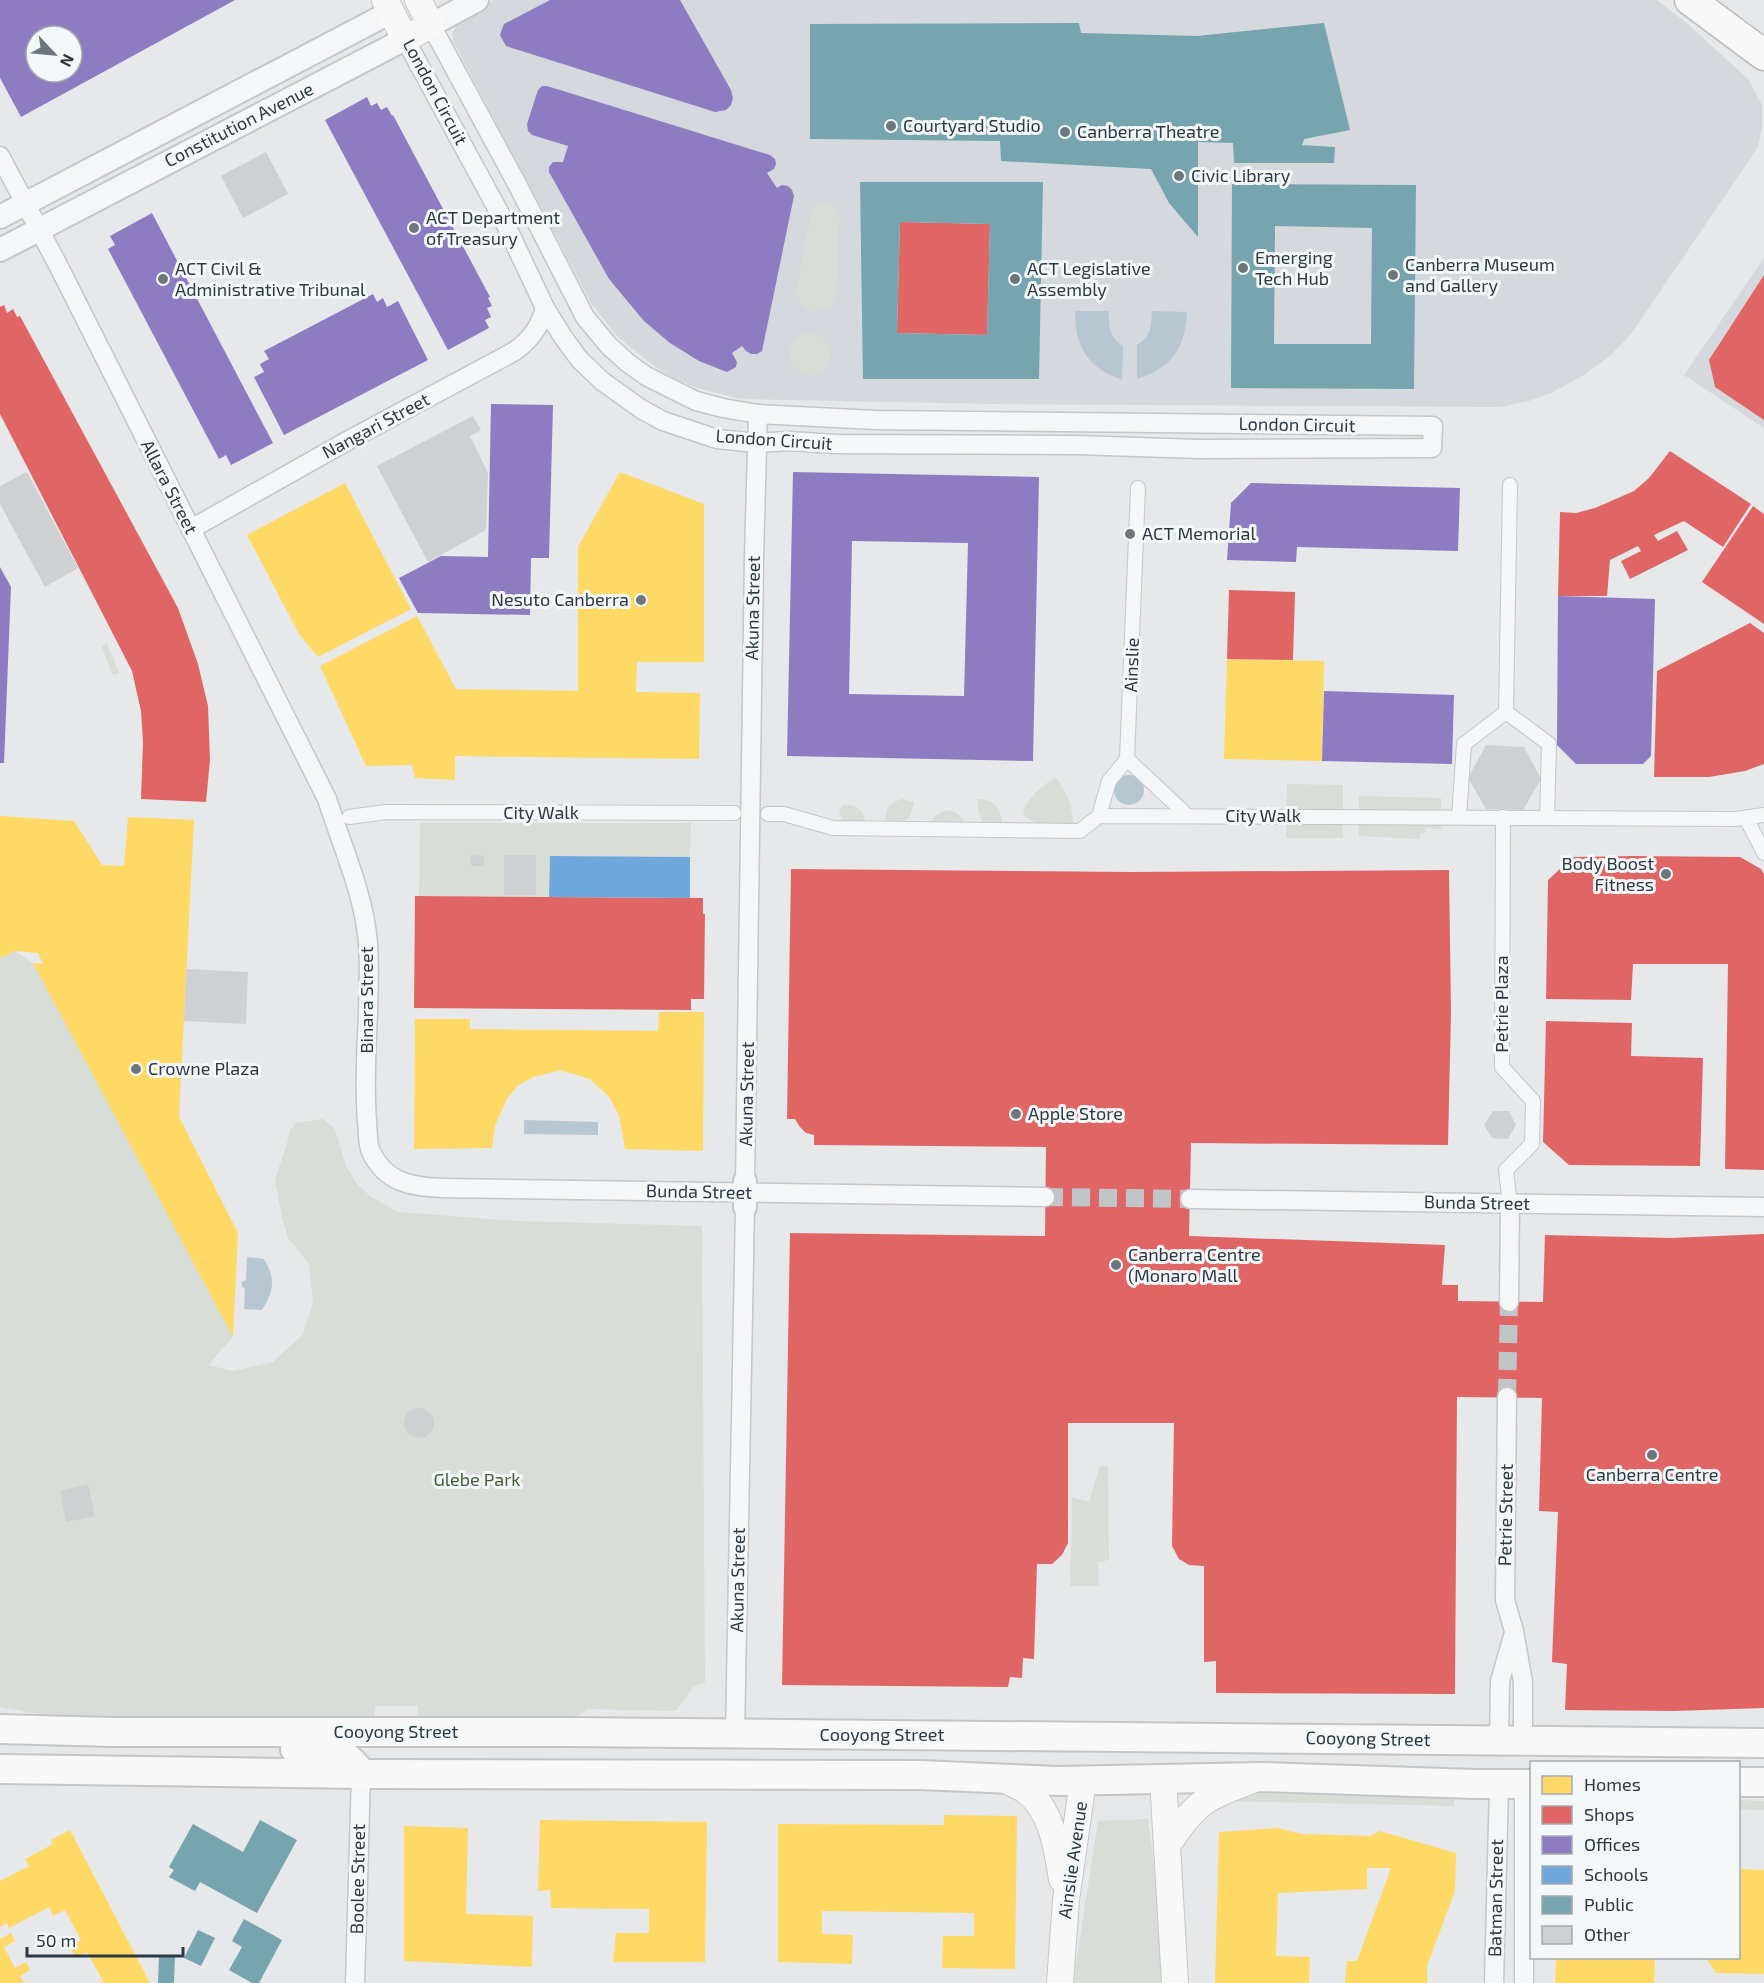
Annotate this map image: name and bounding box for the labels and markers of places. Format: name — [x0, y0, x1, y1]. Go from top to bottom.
place label: Courtyard Studio — [903, 114, 1041, 136]
marker: Courtyard Studio — [884, 119, 898, 133]
place label: Canberra Theatre — [1077, 120, 1219, 142]
marker: Canberra Theatre — [1058, 125, 1072, 139]
place label: Civic Library — [1191, 164, 1291, 186]
marker: Civic Library — [1172, 169, 1186, 183]
place label: ACT Department of Treasury — [426, 206, 560, 249]
marker: ACT Department of Treasury — [407, 221, 421, 235]
place label: Emerging Tech Hub — [1255, 246, 1333, 289]
place label: Canberra Museum and Gallery — [1405, 253, 1555, 296]
place label: ACT Civil & Administrative Tribunal — [175, 257, 366, 300]
place label: ACT Legislative Assembly — [1027, 257, 1151, 300]
marker: Emerging Tech Hub — [1236, 261, 1250, 275]
marker: Canberra Museum and Gallery — [1386, 268, 1400, 282]
marker: ACT Civil & Administrative Tribunal — [156, 272, 170, 286]
marker: ACT Legislative Assembly — [1008, 272, 1022, 286]
place label: ACT Memorial — [1142, 522, 1256, 544]
marker: ACT Memorial — [1123, 527, 1137, 541]
place label: Nesuto Canberra — [491, 588, 629, 610]
marker: Nesuto Canberra — [634, 593, 648, 607]
place label: Body Boost Fitness — [1562, 852, 1654, 895]
marker: Body Boost Fitness — [1659, 867, 1673, 881]
place label: Crowne Plaza — [148, 1057, 259, 1079]
marker: Crowne Plaza — [129, 1062, 143, 1076]
place label: Apple Store — [1028, 1102, 1123, 1124]
marker: Apple Store — [1009, 1107, 1023, 1121]
place label: Canberra Centre (Monaro Mall — [1128, 1243, 1261, 1286]
marker: Canberra Centre (Monaro Mall — [1109, 1258, 1123, 1272]
marker: Canberra Centre — [1645, 1448, 1659, 1462]
place label: Canberra Centre — [1586, 1463, 1718, 1485]

